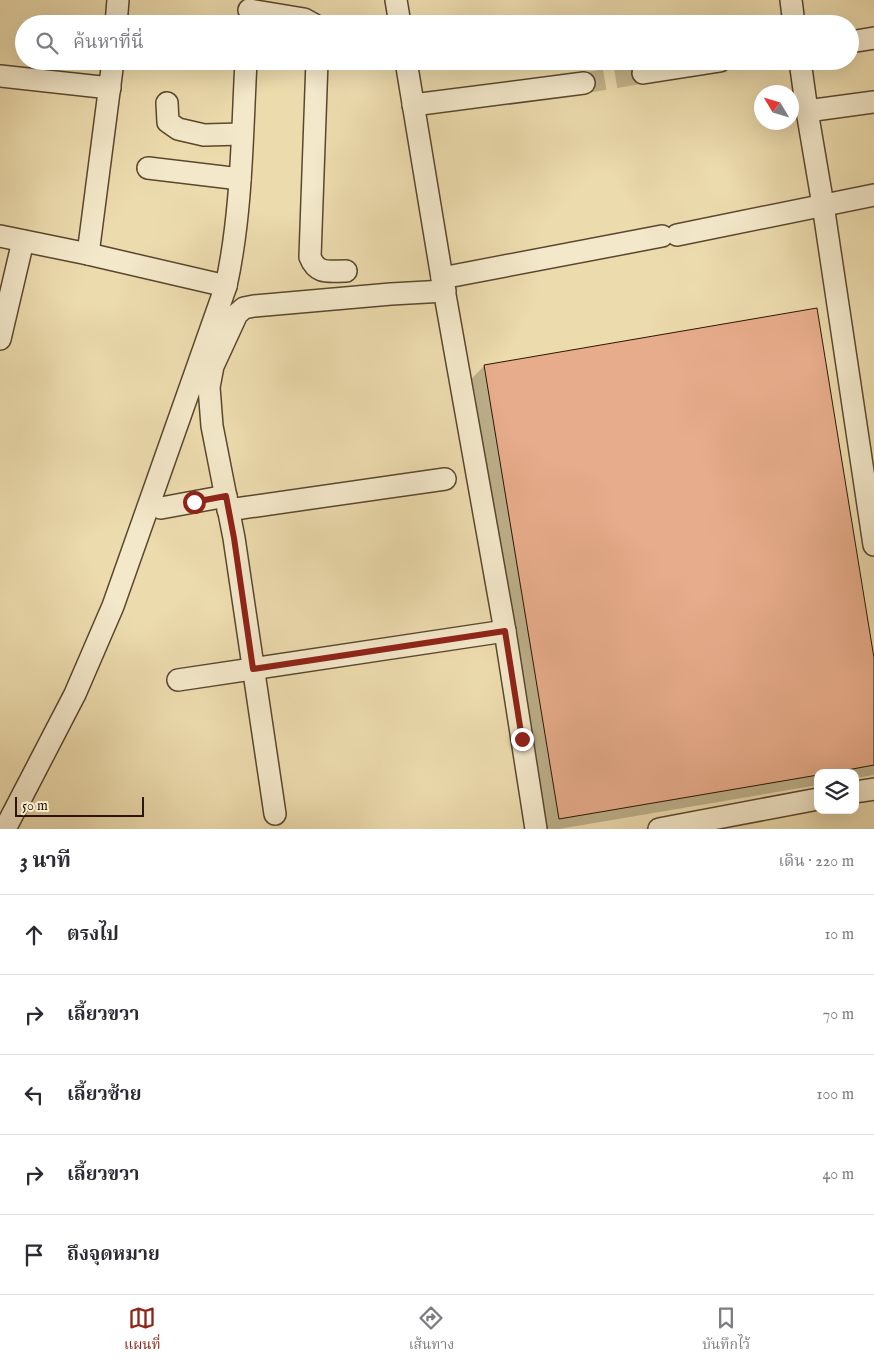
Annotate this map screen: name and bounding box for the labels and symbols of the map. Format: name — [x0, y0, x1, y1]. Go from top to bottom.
north arrow — [754, 85, 799, 130]
route start — [183, 491, 206, 514]
route end — [511, 728, 534, 751]
scale bar — [15, 794, 144, 817]

